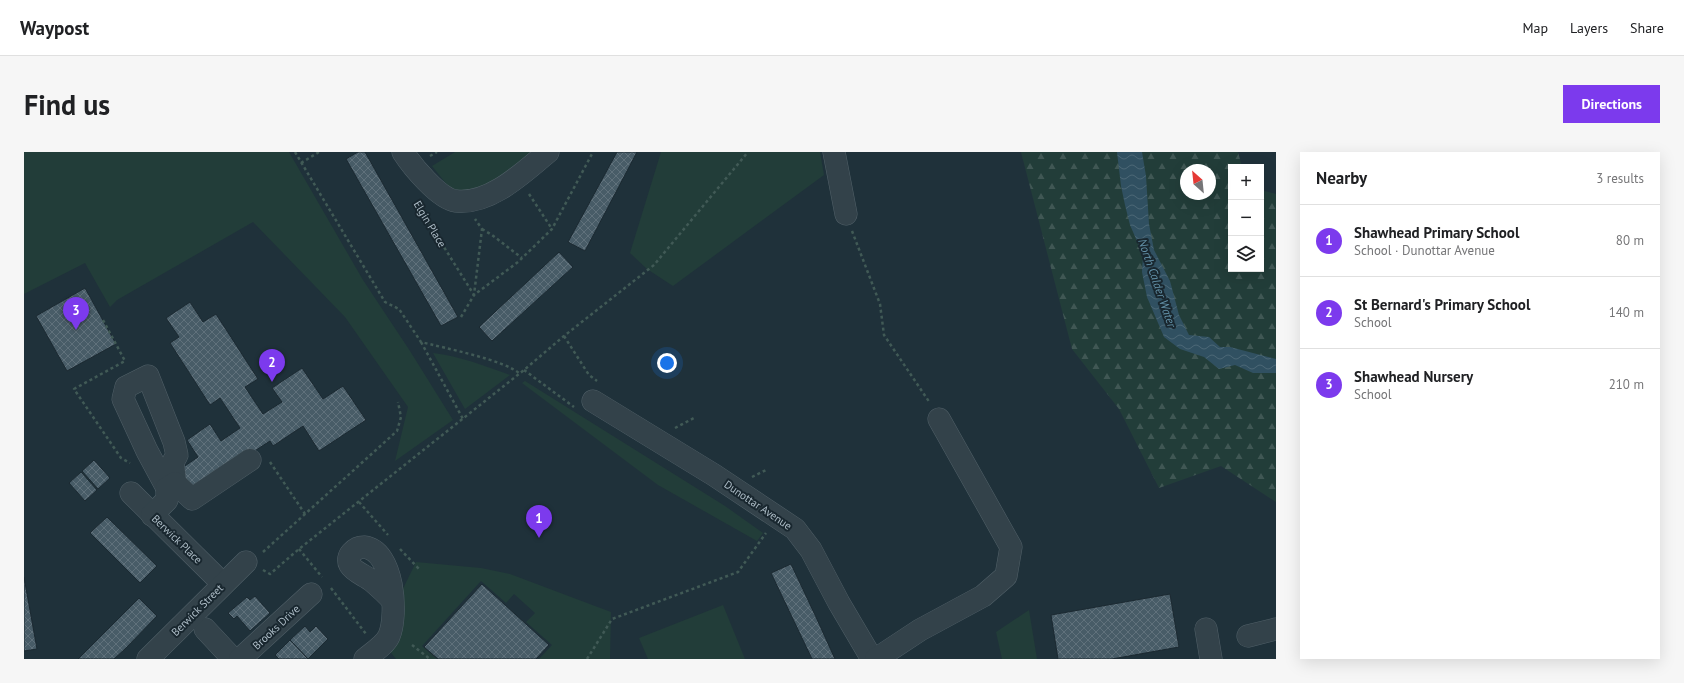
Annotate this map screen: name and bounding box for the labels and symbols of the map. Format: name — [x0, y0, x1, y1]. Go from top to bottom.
north arrow — [1180, 164, 1216, 200]
street label: Elgin Place — [411, 198, 450, 250]
water label: North Calder Water — [1135, 237, 1180, 330]
pin: 3 — [63, 297, 89, 330]
pin: 2 — [259, 349, 285, 382]
your location — [657, 353, 677, 373]
street label: Dunottar Avenue — [721, 477, 795, 533]
pin: 1 — [526, 505, 552, 538]
street label: Berwick Place — [149, 511, 205, 567]
street label: Berwick Street — [168, 581, 226, 639]
street label: Brooks Drive — [249, 601, 303, 652]

